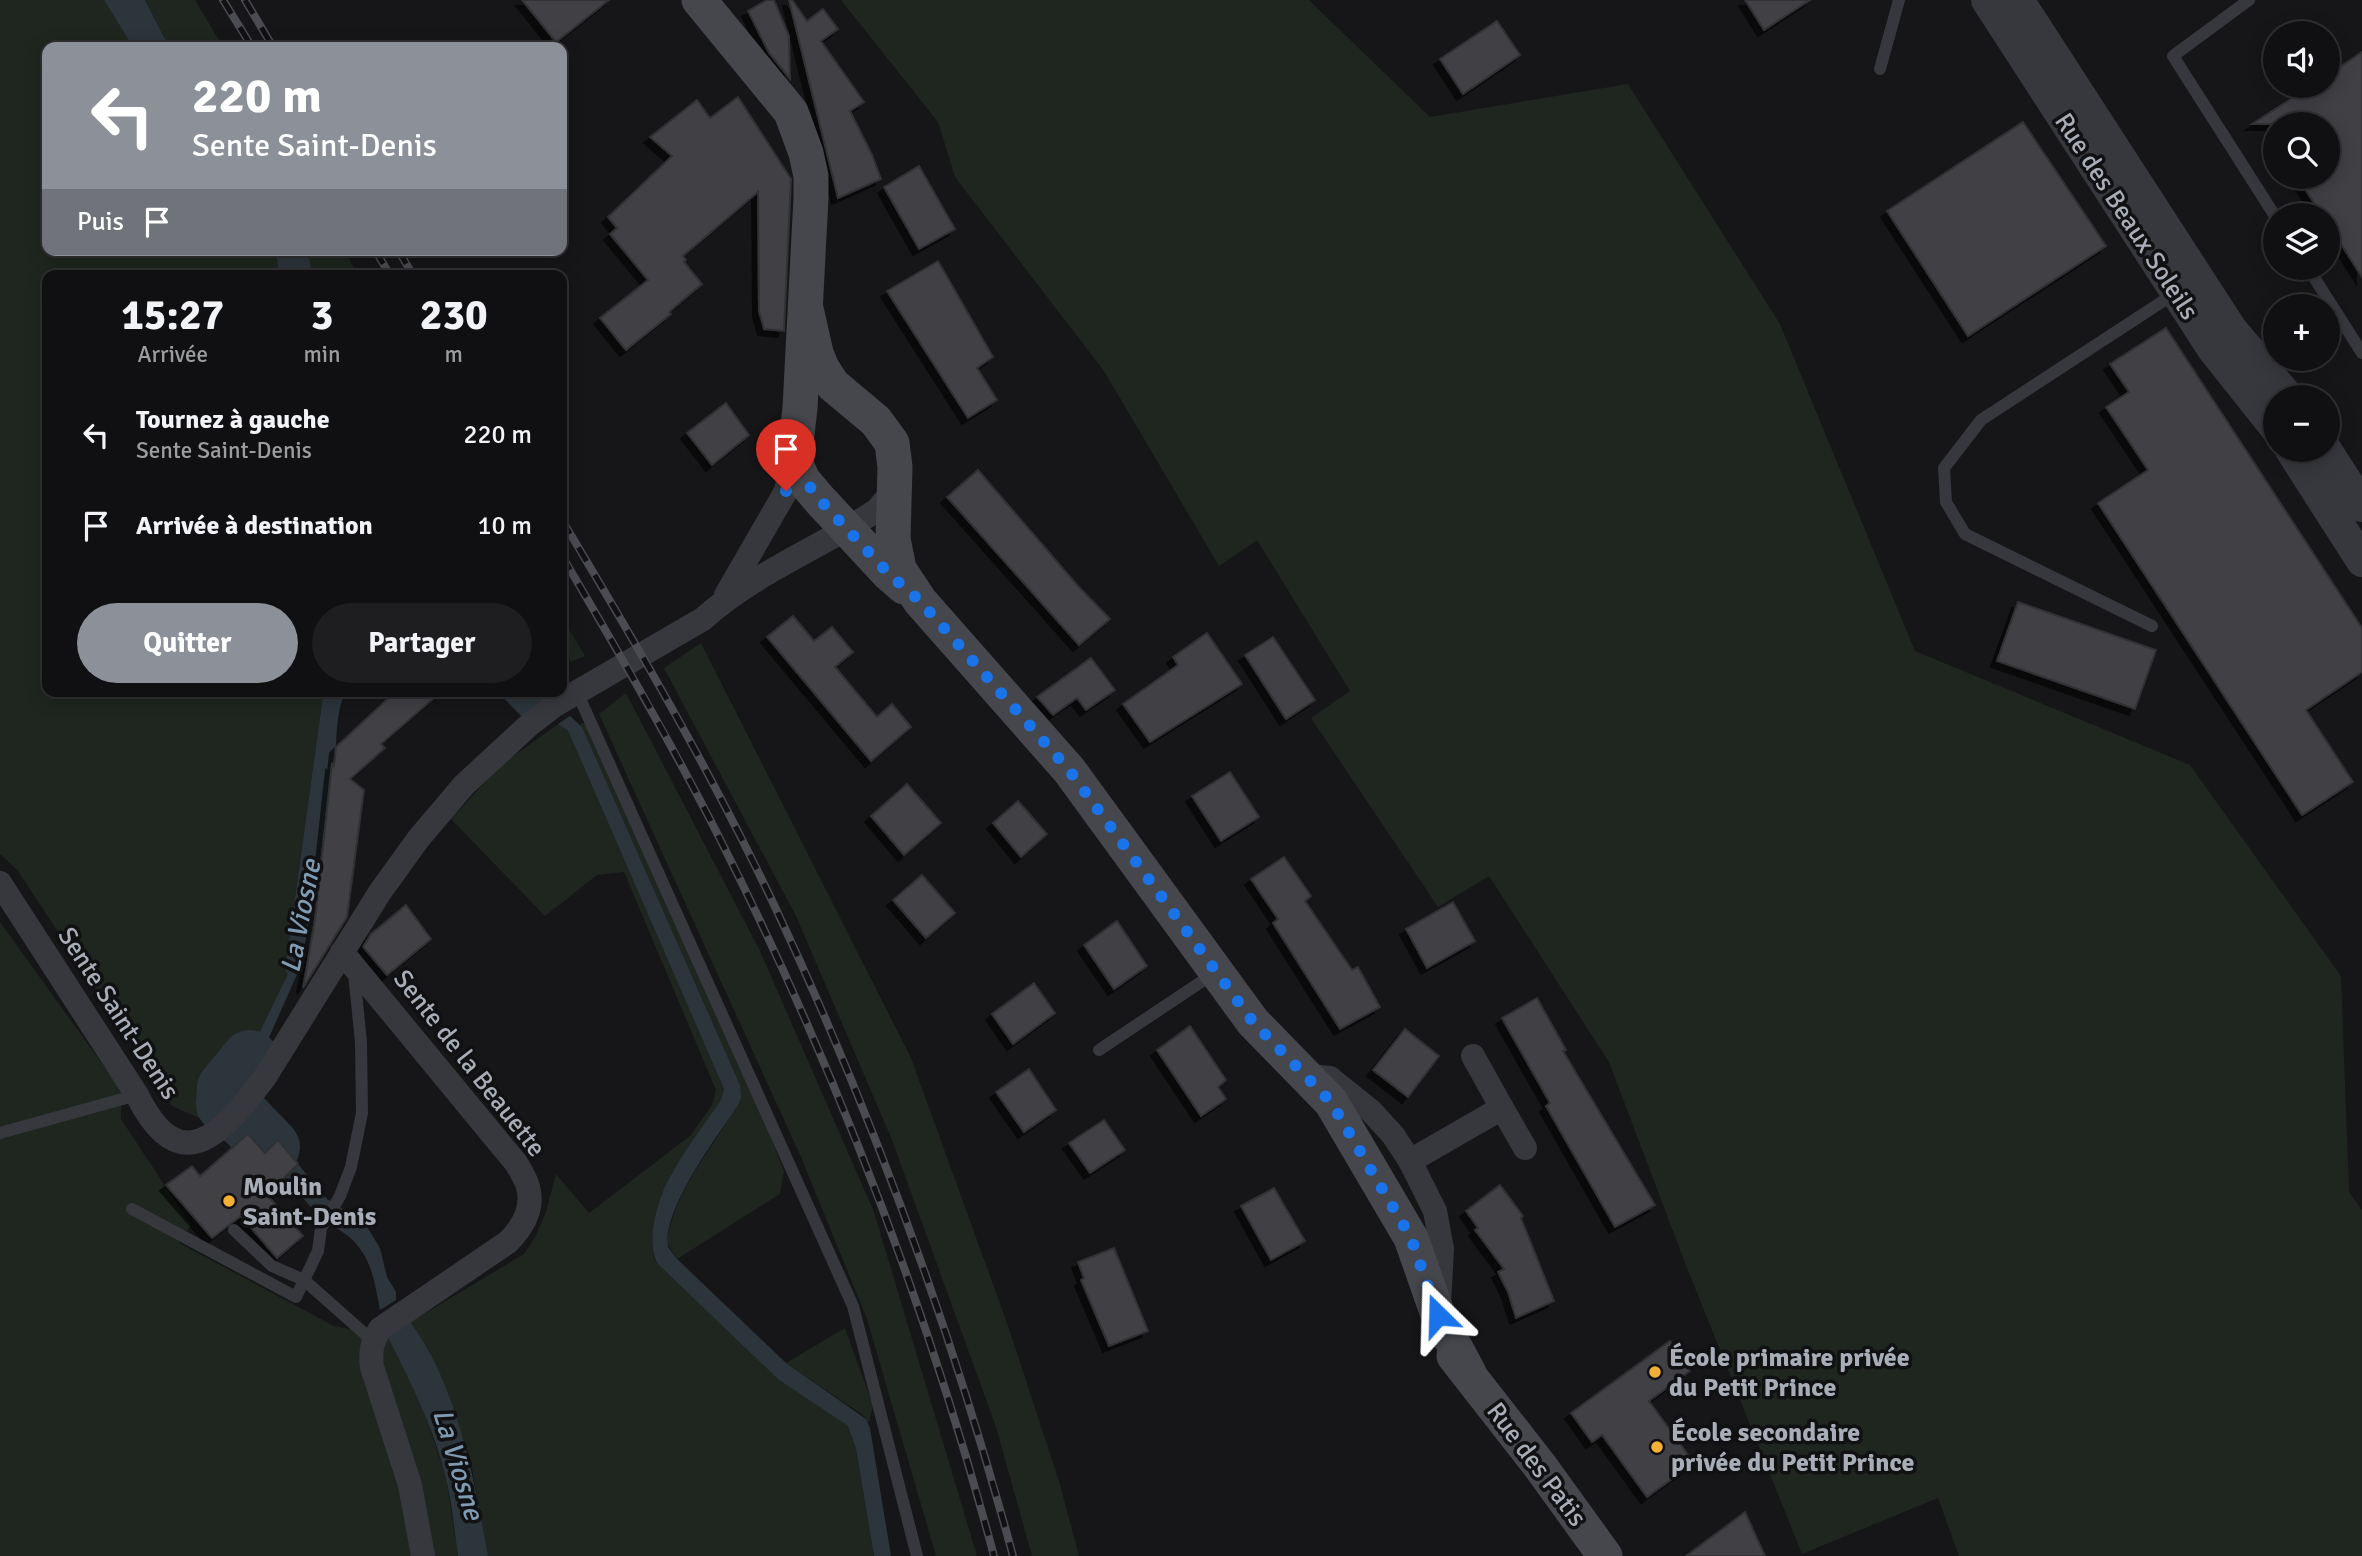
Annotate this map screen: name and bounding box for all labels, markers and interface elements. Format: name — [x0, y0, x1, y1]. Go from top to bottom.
map controls — [2263, 21, 2340, 462]
button: sound — [2263, 21, 2340, 98]
text: 220 m — [192, 66, 322, 126]
icon: left — [77, 70, 168, 161]
street label: Rue des Beaux Soleils — [2047, 107, 2205, 326]
button: search — [2263, 112, 2340, 189]
text: Sente Saint-Denis — [192, 126, 437, 165]
icon: arrive — [138, 203, 176, 241]
button: layers — [2263, 203, 2340, 280]
text: Puis — [77, 206, 124, 238]
text: 15:27 — [121, 290, 224, 341]
text: 3 — [311, 290, 333, 341]
text: 230 — [420, 290, 488, 341]
button: + — [2263, 294, 2340, 371]
text: Arrivée — [137, 340, 208, 369]
text: min — [303, 340, 341, 369]
text: m — [445, 340, 463, 369]
button: − — [2263, 385, 2340, 462]
text: Tournez à gauche — [136, 404, 330, 436]
icon: left — [77, 416, 115, 454]
text: 220 m — [463, 419, 532, 451]
pin — [756, 419, 816, 491]
icon: arrive — [767, 430, 805, 468]
text: Sente Saint-Denis — [136, 436, 312, 465]
icon: arrive — [77, 507, 115, 545]
text: Arrivée à destination — [136, 510, 373, 542]
text: 10 m — [477, 510, 532, 542]
button: Quitter — [77, 603, 298, 683]
button: Partager — [312, 603, 532, 683]
water label: La Viosne — [273, 855, 329, 976]
street label: Sente Saint-Denis — [51, 921, 186, 1106]
street label: Sente de la Beauette — [386, 964, 552, 1163]
place label: Moulin Saint-Denis — [243, 1171, 376, 1233]
marker: Moulin Saint-Denis — [221, 1193, 237, 1209]
position arrow — [1401, 1278, 1475, 1352]
place label: École primaire privée du Petit Prince — [1669, 1342, 1910, 1404]
marker: École primaire privée du Petit Prince — [1647, 1364, 1663, 1380]
street label: Rue des Patis — [1479, 1396, 1593, 1533]
water label: La Viosne — [425, 1405, 492, 1526]
place label: École secondaire privée du Petit Prince — [1671, 1417, 1915, 1479]
marker: École secondaire privée du Petit Prince — [1649, 1439, 1665, 1455]

